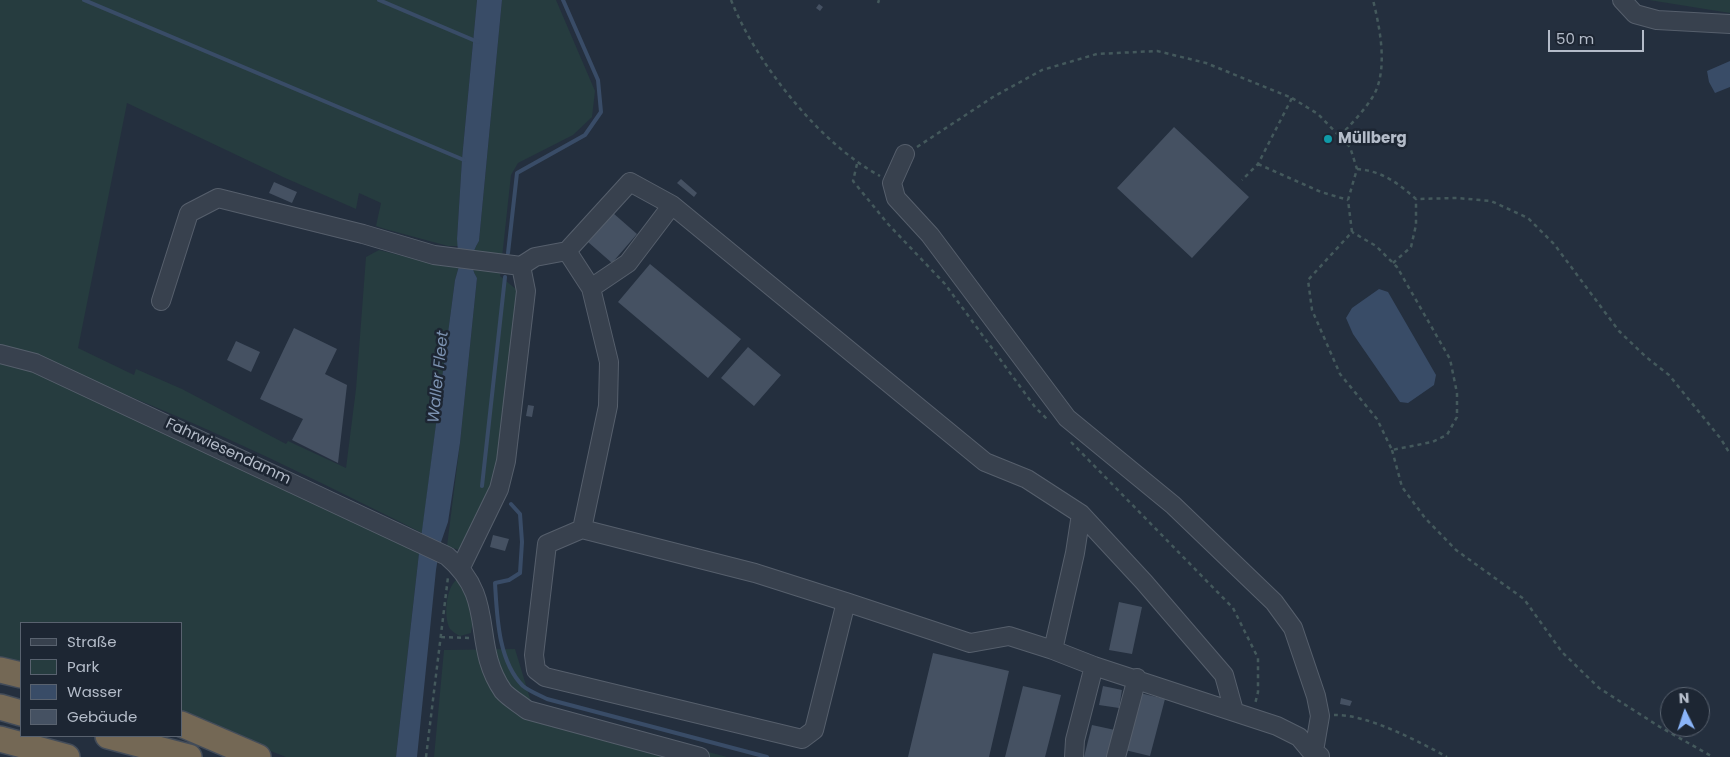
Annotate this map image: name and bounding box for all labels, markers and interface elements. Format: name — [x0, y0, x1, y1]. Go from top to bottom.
scale bar — [1550, 20, 1646, 52]
text: 50 m — [1556, 28, 1594, 49]
place label: Müllberg — [1338, 130, 1407, 148]
marker: Müllberg — [1322, 133, 1334, 145]
water label: Waller Fleet — [425, 330, 453, 424]
street label: Fahrwiesendamm — [163, 415, 293, 489]
legend — [20, 622, 182, 737]
text: Straße — [67, 631, 117, 652]
text: Park — [67, 656, 99, 677]
text: Wasser — [67, 681, 122, 702]
north arrow — [1660, 687, 1710, 737]
text: N — [1678, 688, 1690, 708]
text: Gebäude — [67, 706, 137, 727]

